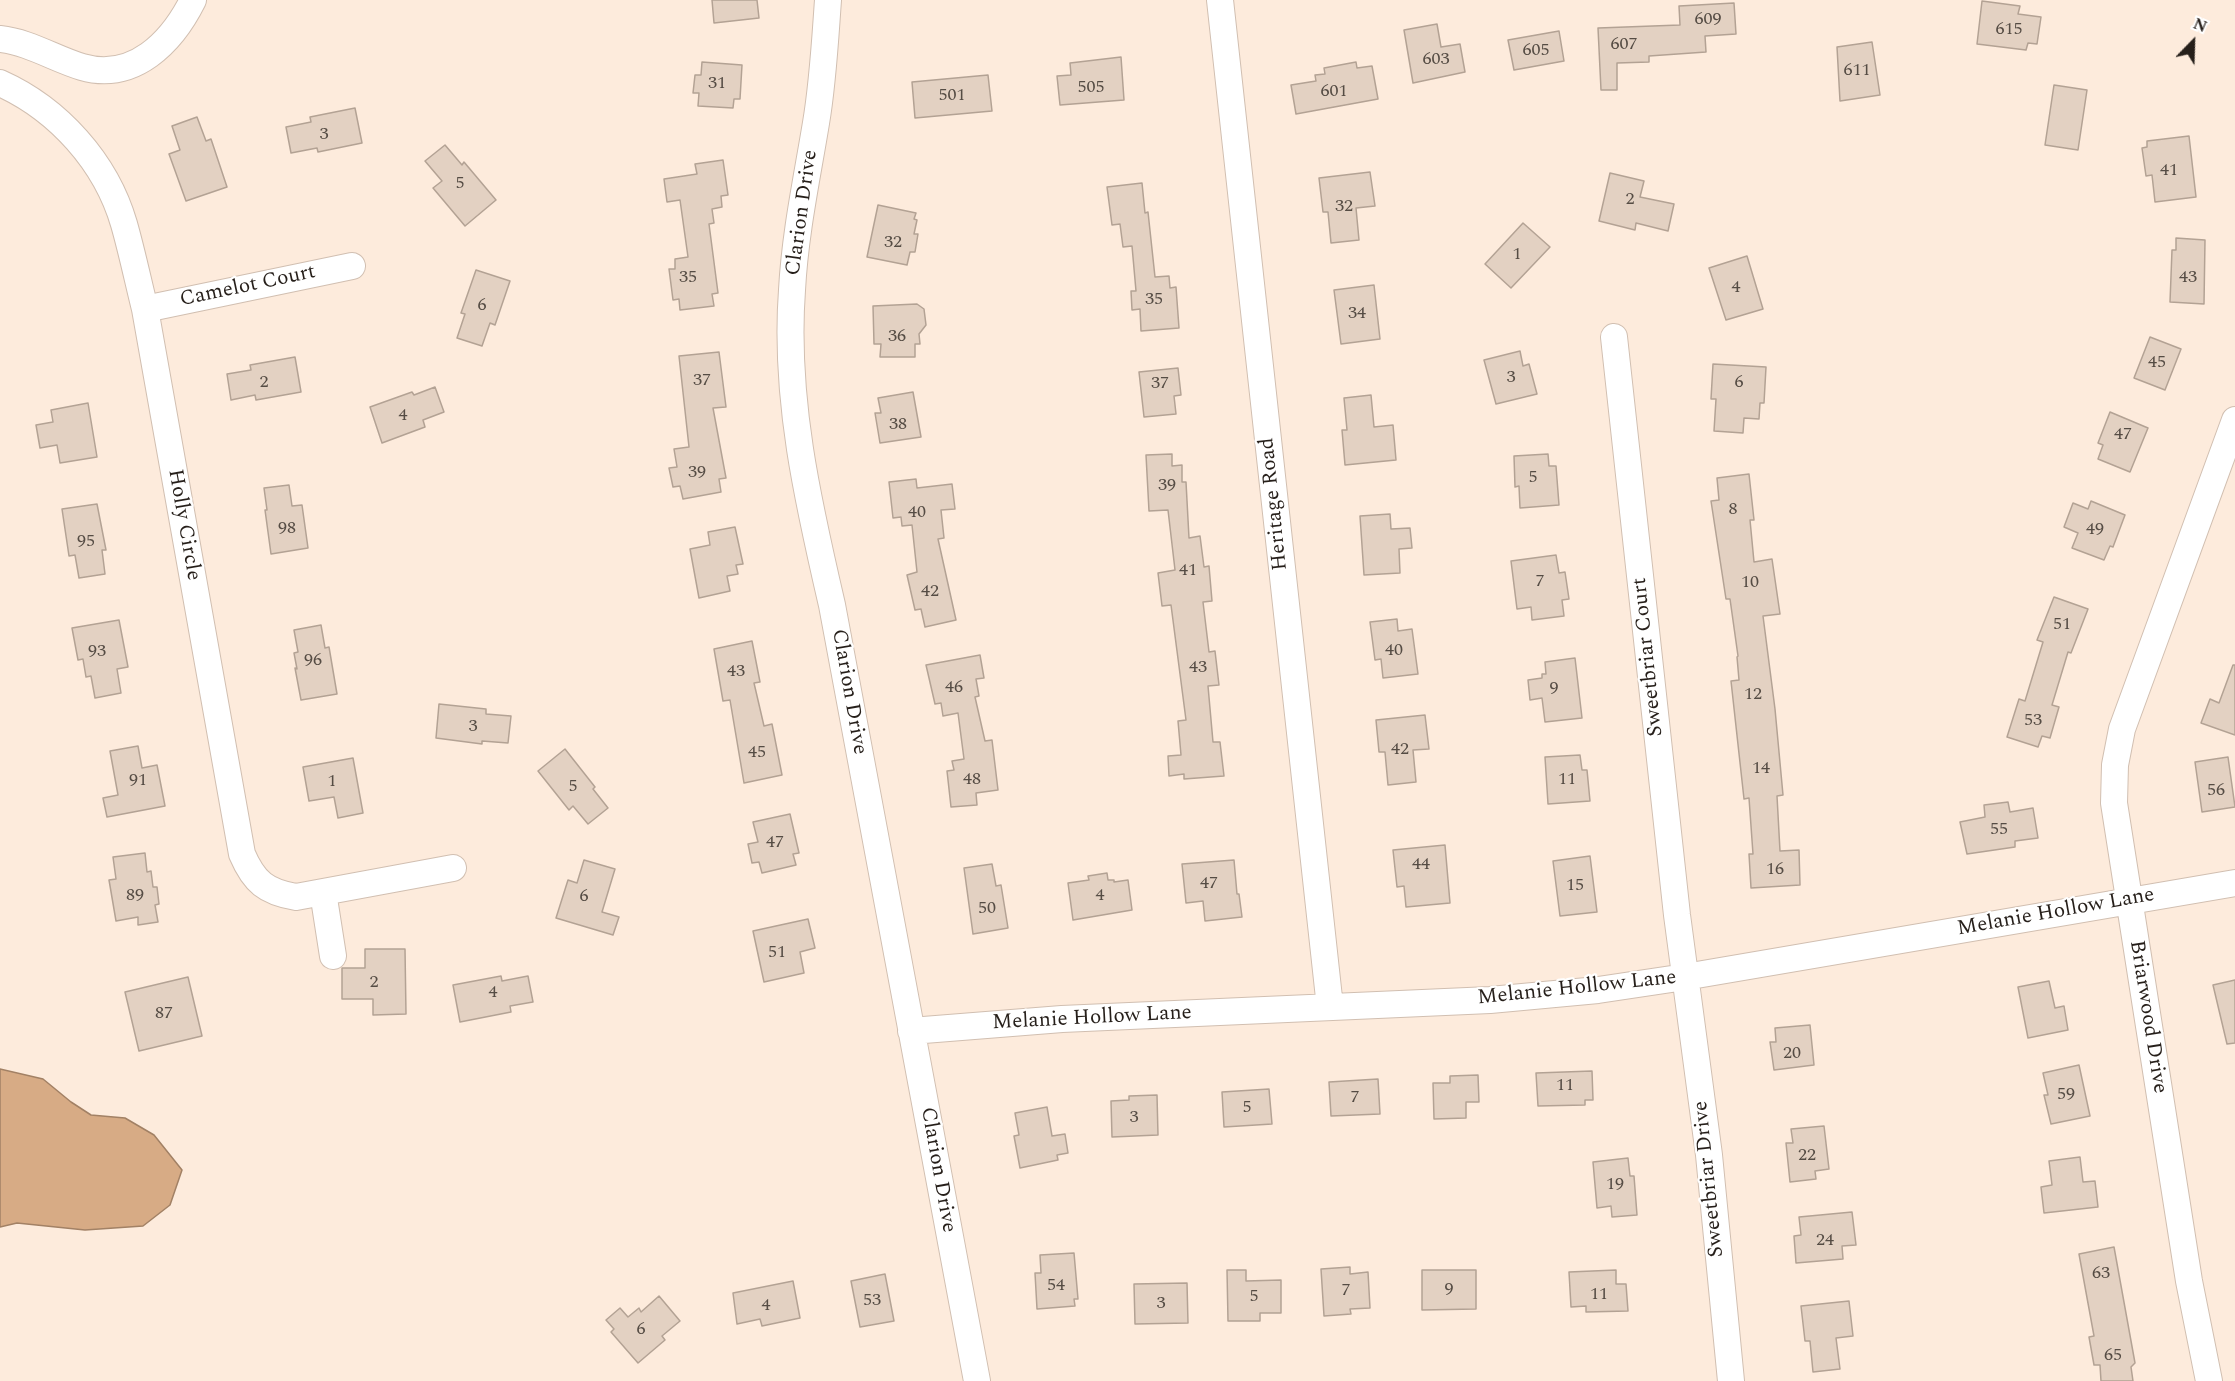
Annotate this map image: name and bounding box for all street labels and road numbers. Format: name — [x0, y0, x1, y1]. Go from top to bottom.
street label: Clarion Drive — [782, 148, 824, 278]
street label: Camelot Court — [178, 260, 318, 314]
street label: Heritage Road — [1255, 436, 1295, 572]
street label: Holly Circle — [161, 467, 205, 583]
street label: Sweetbriar Court — [1628, 576, 1670, 738]
street label: Clarion Drive — [825, 627, 871, 757]
street label: Melanie Hollow Lane — [1955, 883, 2157, 943]
street label: Briarwood Drive — [2122, 939, 2172, 1095]
street label: Melanie Hollow Lane — [1476, 966, 1678, 1012]
street label: Melanie Hollow Lane — [992, 1001, 1192, 1037]
street label: Sweetbriar Drive — [1689, 1100, 1731, 1258]
street label: Clarion Drive — [914, 1105, 960, 1235]

